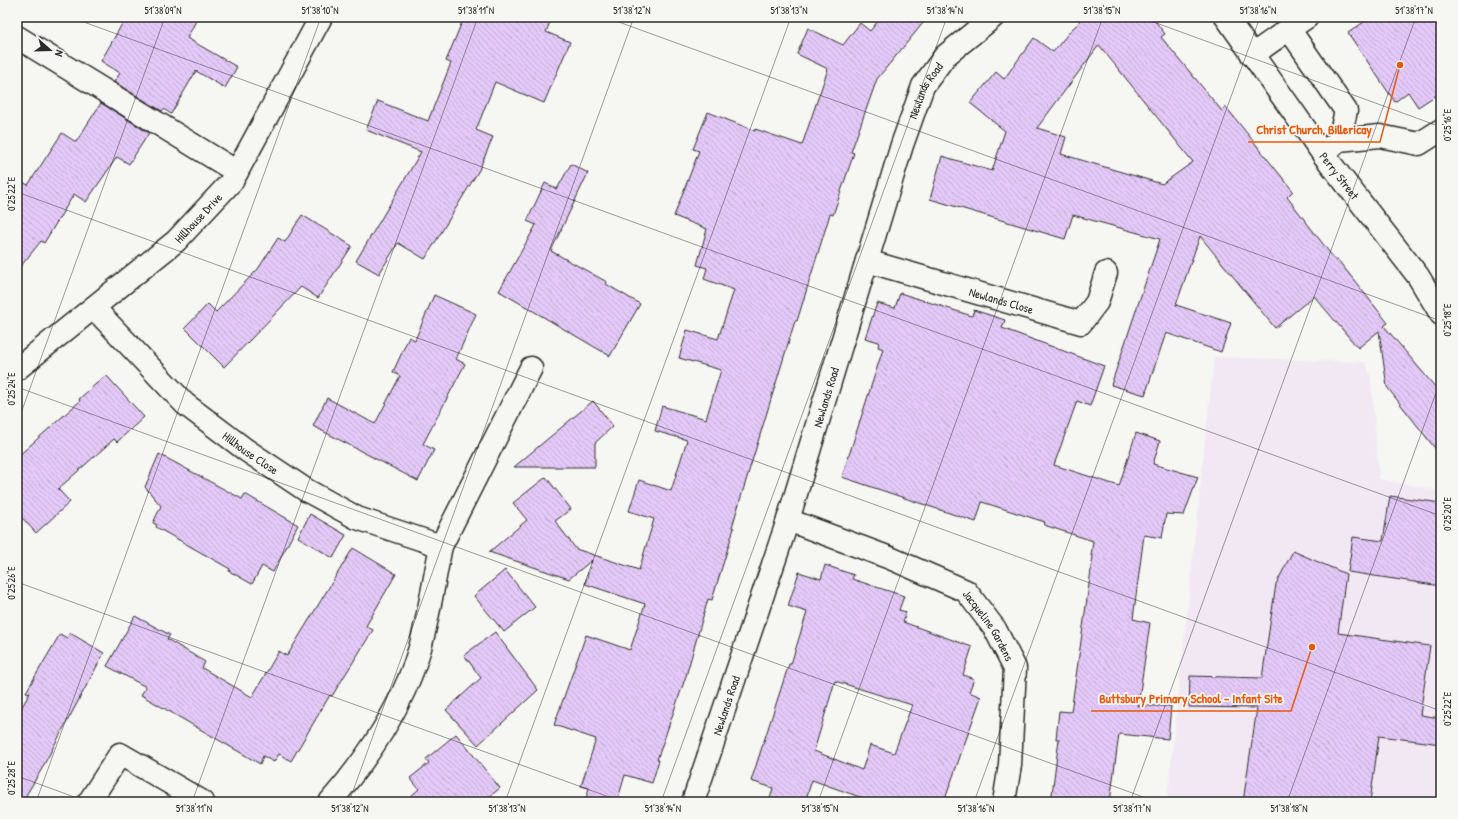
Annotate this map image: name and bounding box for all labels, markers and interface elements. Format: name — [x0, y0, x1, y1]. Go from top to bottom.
text: 51°38'09"N — [144, 4, 182, 17]
text: 51°38'10"N — [301, 4, 339, 17]
text: 51°38'11"N — [458, 4, 494, 17]
text: 51°38'12"N — [613, 4, 651, 17]
text: 51°38'13"N — [770, 4, 808, 17]
text: 51°38'14"N — [927, 4, 963, 17]
text: 51°38'15"N — [1084, 4, 1120, 17]
text: 51°38'16"N — [1240, 4, 1276, 17]
text: 51°38'17"N — [1395, 4, 1433, 17]
north arrow — [30, 30, 70, 70]
text: N — [52, 48, 67, 59]
street label: Newlands Road — [904, 58, 946, 121]
text: 0°25'16"E — [1441, 108, 1454, 141]
callout: Christ Church, Billericay — [1248, 117, 1380, 142]
text: Christ Church, Billericay — [1256, 120, 1372, 139]
street label: Perry Street — [1316, 148, 1364, 203]
text: 0°25'22"E — [5, 176, 18, 211]
street label: Hillhouse Drive — [170, 189, 226, 247]
street label: Newlands Close — [967, 283, 1036, 317]
text: 0°25'18"E — [1441, 303, 1454, 336]
street label: Newlands Road — [808, 365, 843, 429]
text: 0°25'24"E — [5, 372, 18, 406]
street label: Hillhouse Close — [219, 427, 282, 478]
text: 0°25'20"E — [1441, 496, 1454, 531]
text: 0°25'26"E — [5, 566, 18, 600]
street label: Jacqueline Gardens — [959, 586, 1019, 664]
street label: Newlands Road — [708, 673, 744, 737]
callout: Buttsbury Primary School - Infant Site — [1091, 686, 1291, 711]
text: Buttsbury Primary School - Infant Site — [1099, 689, 1284, 708]
text: 0°25'22"E — [1441, 691, 1454, 726]
text: 0°25'28"E — [5, 761, 18, 795]
text: 51°38'11"N — [176, 802, 212, 815]
text: 51°38'12"N — [331, 802, 369, 815]
text: 51°38'13"N — [488, 802, 526, 815]
text: 51°38'14"N — [645, 802, 681, 815]
text: 51°38'15"N — [802, 802, 838, 815]
text: 51°38'16"N — [958, 802, 994, 815]
text: 51°38'17"N — [1113, 802, 1151, 815]
text: 51°38'18"N — [1271, 802, 1307, 815]

